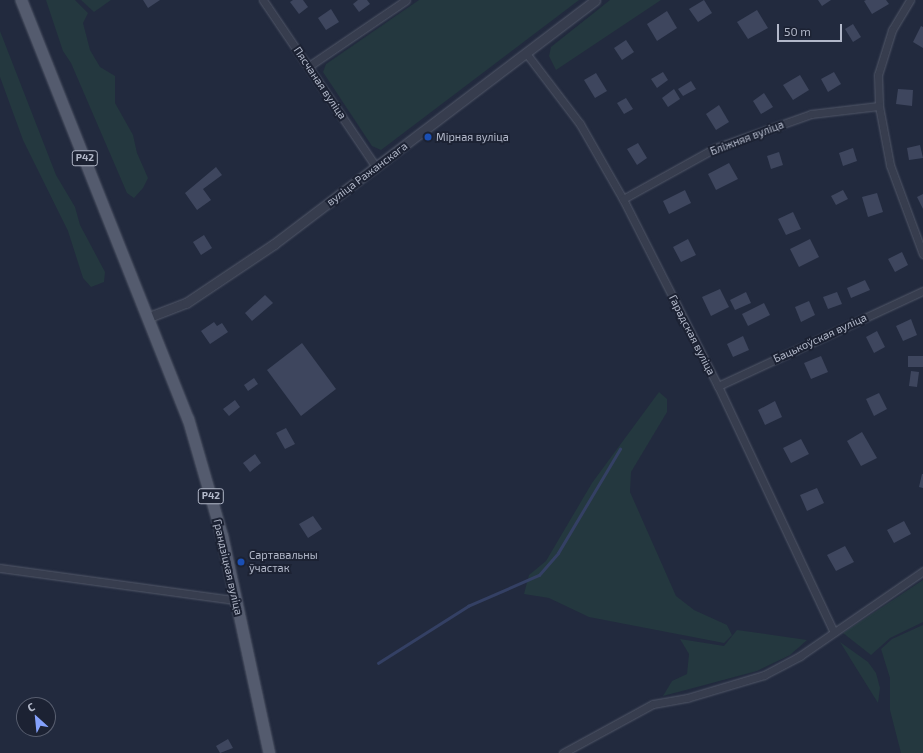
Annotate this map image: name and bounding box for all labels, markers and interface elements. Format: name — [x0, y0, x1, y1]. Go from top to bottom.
scale bar — [779, 16, 844, 42]
text: 50 m — [784, 24, 811, 38]
street label: Пясчаная вуліца — [291, 44, 349, 122]
street label: Бліжняя вуліца — [708, 118, 786, 158]
place label: Мірная вуліца — [436, 130, 509, 144]
marker: Мірная вуліца — [423, 132, 433, 142]
street label: вуліца Ражанскага — [324, 139, 410, 209]
road number: Р42 — [71, 150, 99, 166]
street label: Гарадская вуліца — [666, 293, 718, 377]
street label: Бацькоўская вуліца — [771, 311, 869, 365]
road number: Р42 — [197, 488, 225, 504]
street label: Грандзіцкая вуліца — [211, 518, 245, 616]
place label: Сартавальны ўчастак — [249, 549, 318, 575]
marker: Сартавальны ўчастак — [236, 557, 246, 567]
north arrow — [16, 697, 56, 737]
text: С — [25, 699, 37, 714]

